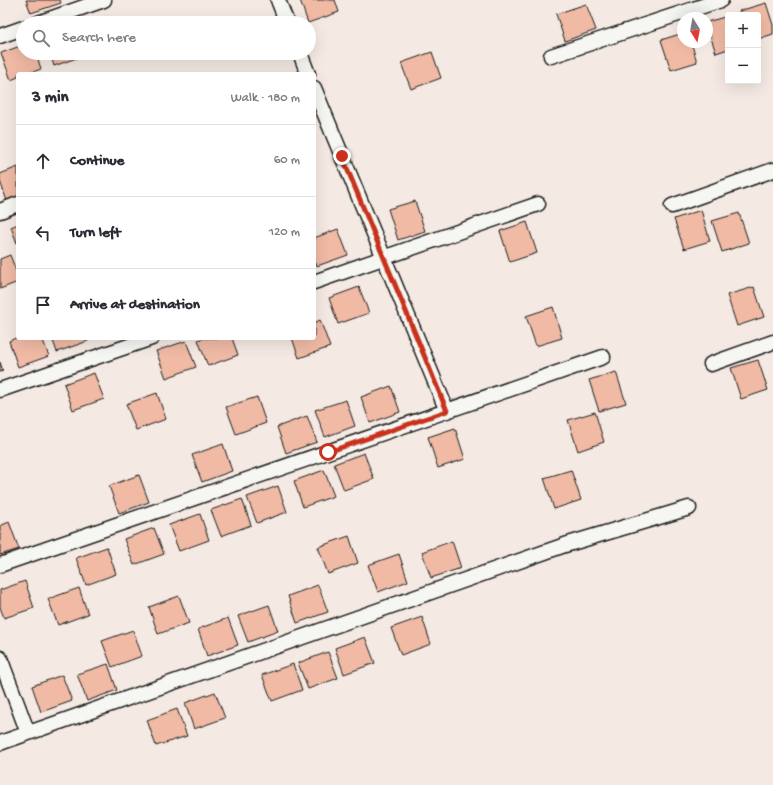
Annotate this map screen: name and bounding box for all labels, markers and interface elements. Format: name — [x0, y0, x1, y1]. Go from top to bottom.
north arrow — [677, 12, 713, 48]
map controls — [725, 12, 761, 84]
button: + — [725, 12, 761, 48]
search box — [16, 16, 316, 60]
icon: search — [30, 27, 52, 49]
text: Search here — [62, 29, 136, 47]
button: − — [725, 48, 761, 84]
text: 3 min — [32, 88, 69, 108]
text: Walk · 180 m — [231, 91, 300, 106]
route end — [333, 147, 351, 165]
icon: ahead — [32, 150, 54, 172]
text: Continue — [70, 152, 124, 170]
text: 60 m — [274, 153, 300, 168]
icon: left — [32, 222, 54, 244]
text: Turn left — [70, 224, 121, 242]
text: 120 m — [269, 225, 300, 240]
icon: arrive — [32, 294, 54, 316]
text: Arrive at destination — [70, 296, 200, 314]
route start — [319, 443, 337, 461]

